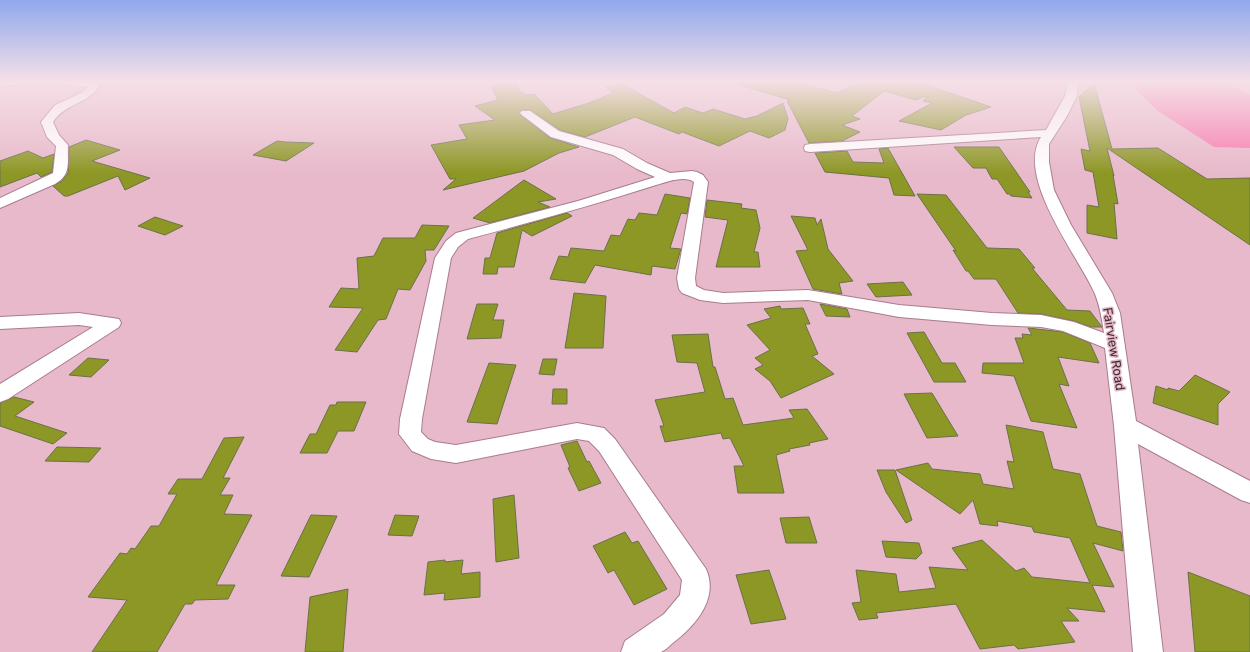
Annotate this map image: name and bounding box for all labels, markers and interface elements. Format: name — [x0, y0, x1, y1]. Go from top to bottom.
street label: Fairview Road — [1100, 306, 1128, 392]

